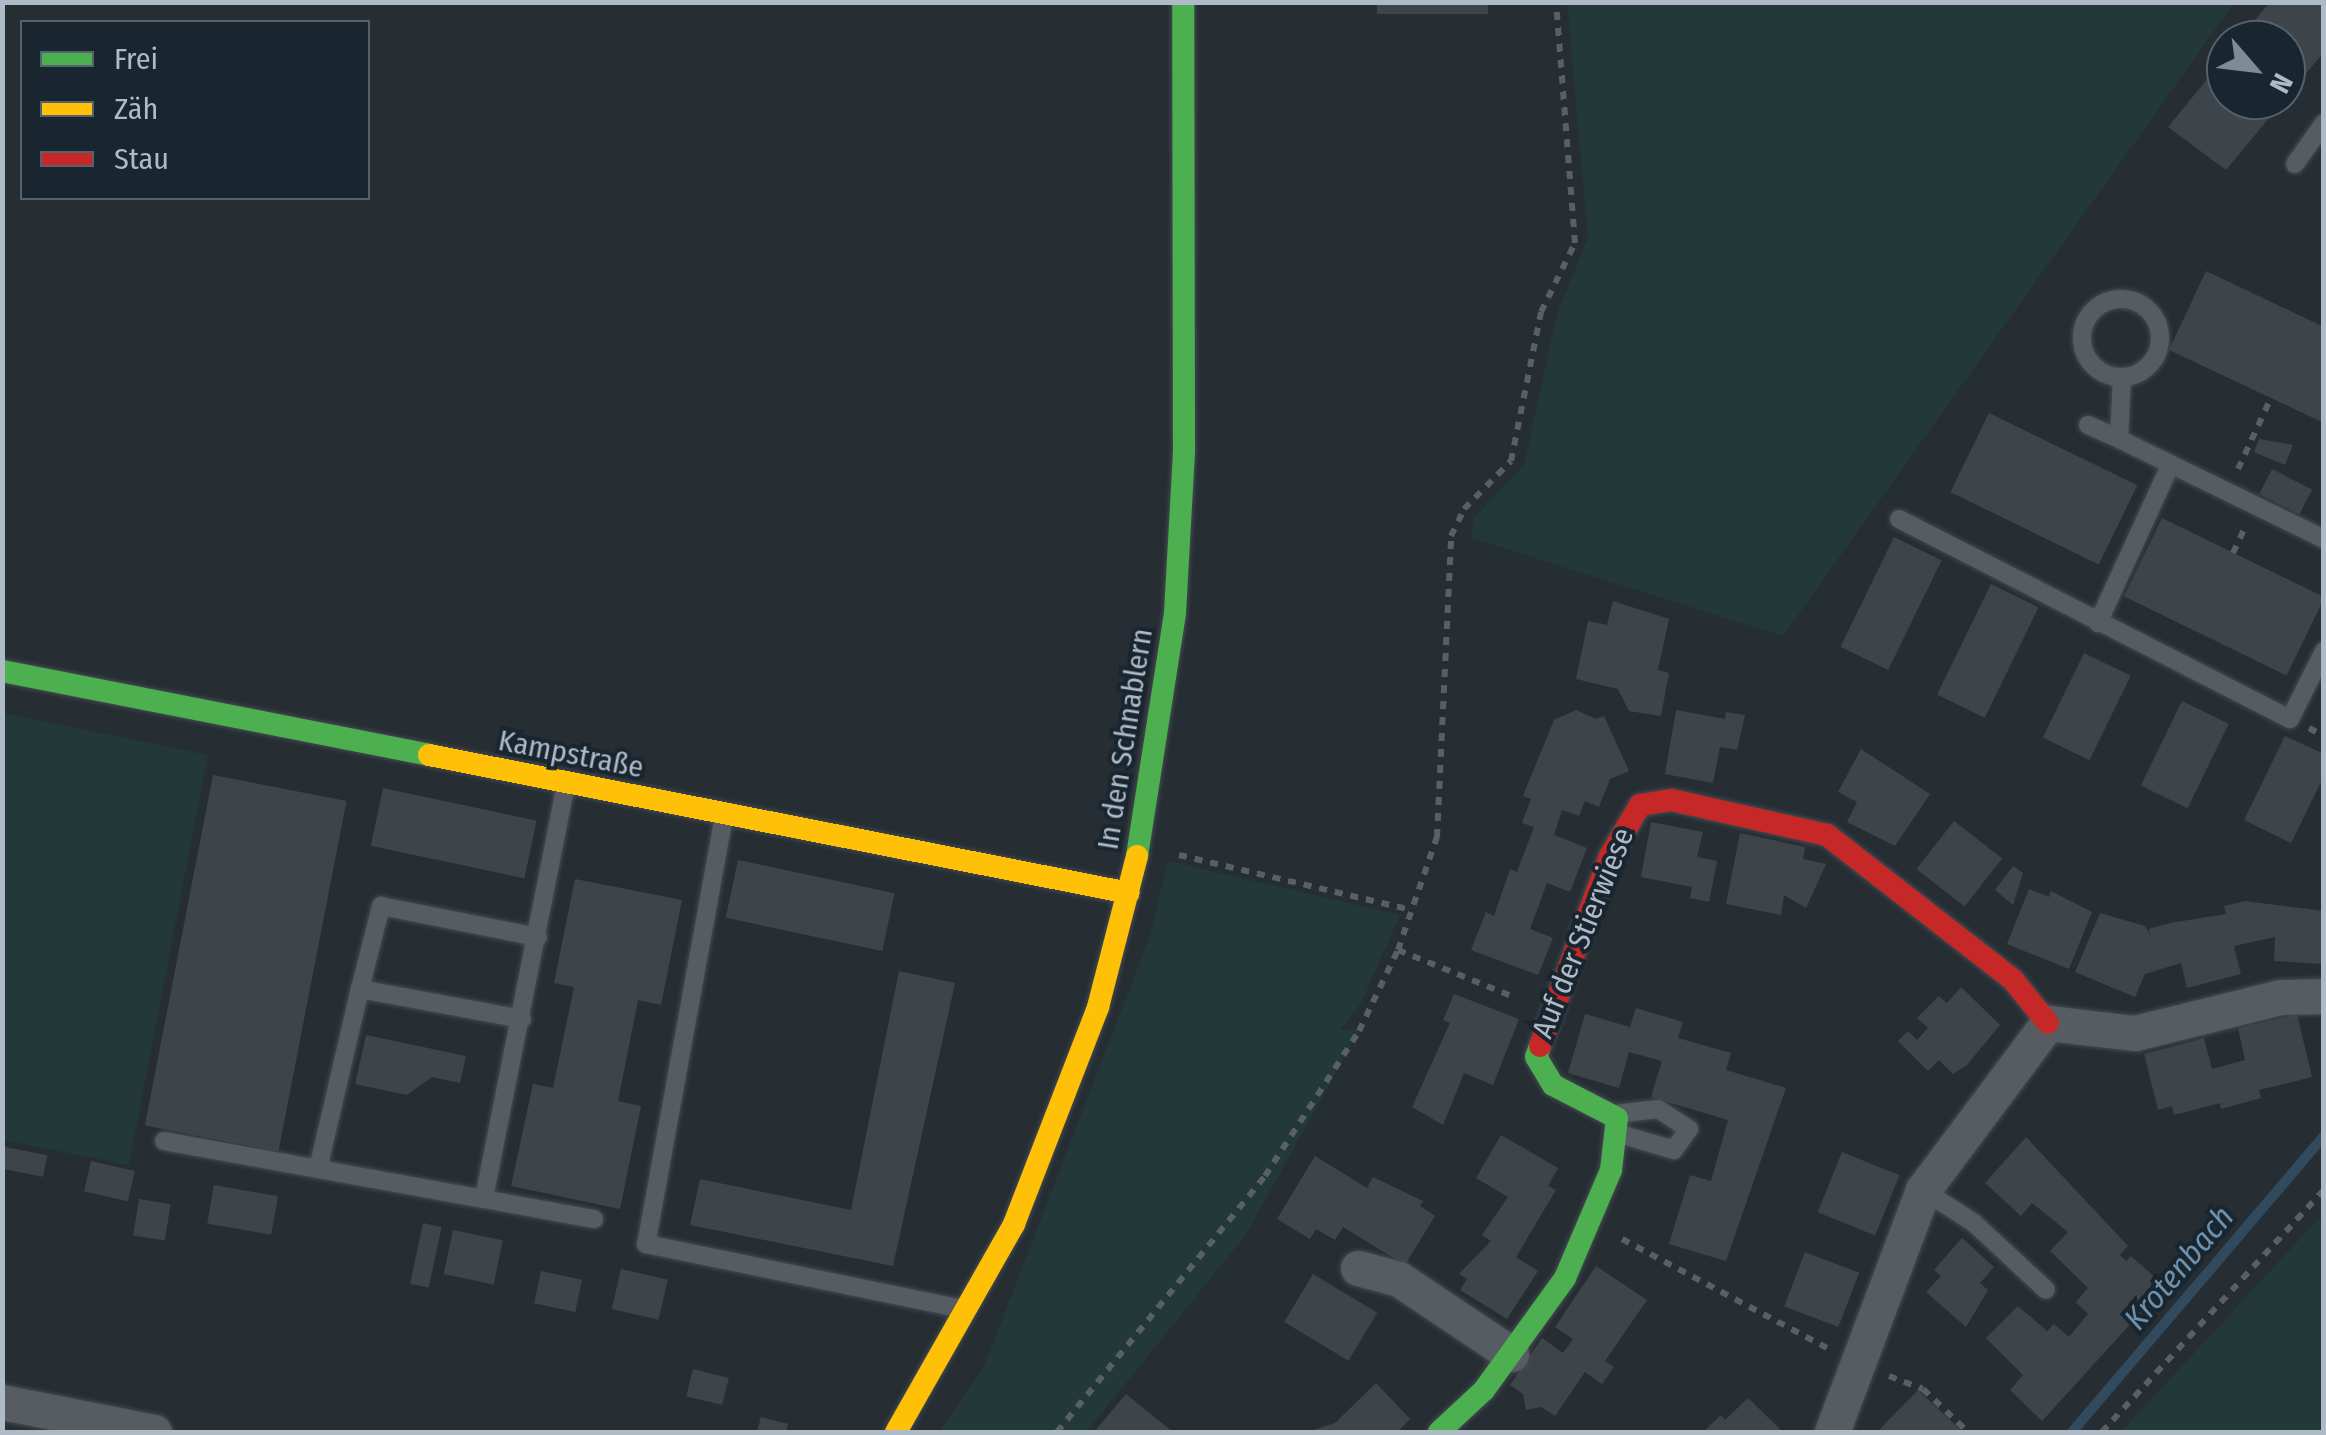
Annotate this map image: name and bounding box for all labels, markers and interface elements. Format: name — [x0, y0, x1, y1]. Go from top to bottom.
legend — [20, 20, 370, 200]
north arrow — [2206, 20, 2306, 120]
text: Frei — [114, 41, 158, 77]
text: N — [2263, 68, 2300, 99]
text: Zäh — [114, 91, 158, 127]
text: Stau — [114, 141, 169, 177]
street label: In den Schnablern — [1090, 626, 1160, 852]
street label: Kampstraße — [495, 722, 647, 786]
street label: Auf der Stierwiese — [1524, 823, 1642, 1043]
water label: Krotenbach — [2116, 1198, 2242, 1338]

